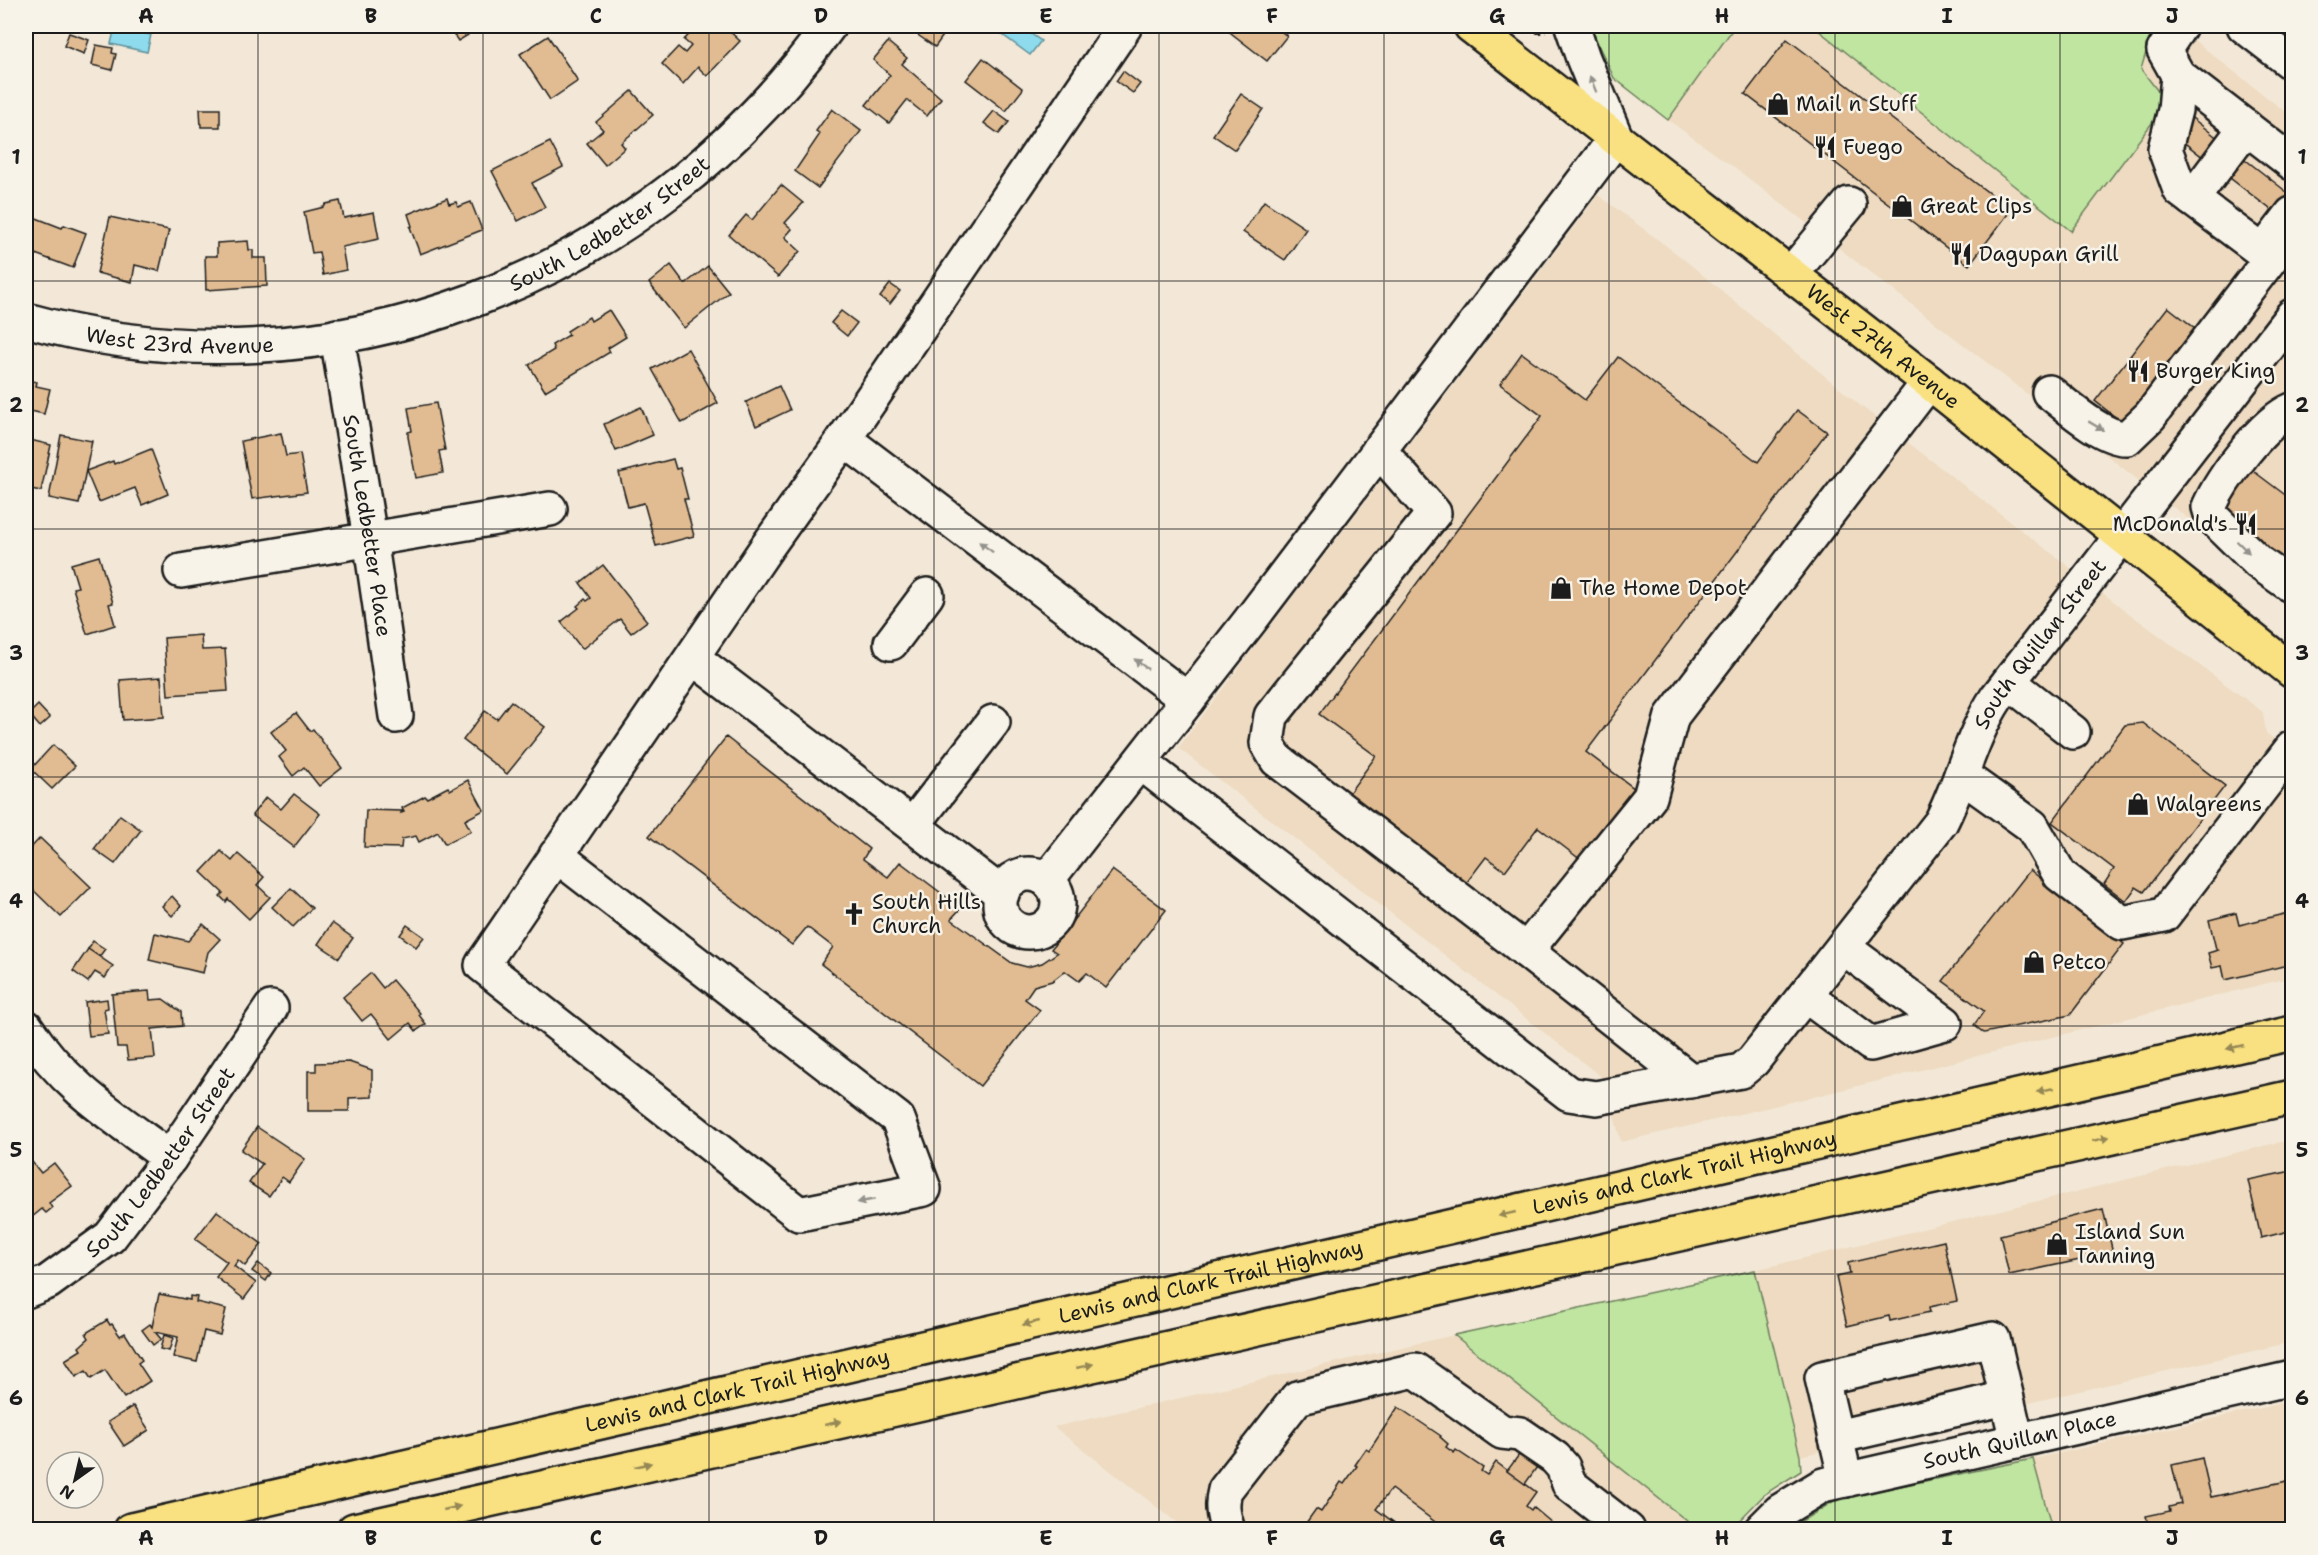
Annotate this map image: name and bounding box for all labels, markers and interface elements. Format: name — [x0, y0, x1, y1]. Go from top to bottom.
text: A — [138, 3, 154, 29]
text: B — [365, 3, 377, 29]
text: C — [590, 3, 602, 29]
text: D — [814, 3, 828, 29]
text: E — [1039, 3, 1053, 29]
text: F — [1266, 3, 1278, 29]
text: G — [1489, 3, 1505, 29]
text: H — [1715, 3, 1729, 29]
text: I — [1941, 3, 1953, 29]
text: J — [2166, 3, 2179, 29]
one-way arrow — [1588, 75, 1597, 93]
place label: Mail n Stuff — [1796, 90, 1917, 118]
shop icon: Mail n Stuff — [1765, 91, 1791, 117]
place label: Fuego — [1843, 133, 1903, 161]
restaurant icon: Fuego — [1812, 134, 1838, 160]
text: 1 — [11, 144, 21, 170]
text: 1 — [2297, 144, 2307, 170]
street label: South Ledbetter Street — [505, 150, 716, 298]
place label: Great Clips — [1920, 192, 2032, 220]
shop icon: Great Clips — [1889, 193, 1915, 219]
place label: Dagupan Grill — [1979, 240, 2119, 268]
restaurant icon: Dagupan Grill — [1948, 241, 1974, 267]
street label: West 27th Avenue — [1800, 278, 1966, 415]
street label: West 23rd Avenue — [84, 320, 275, 361]
place label: Burger King — [2156, 357, 2275, 385]
restaurant icon: Burger King — [2125, 358, 2151, 384]
text: 2 — [9, 392, 23, 418]
text: 2 — [2295, 392, 2309, 418]
street label: South Ledbetter Place — [336, 412, 398, 639]
one-way arrow — [2088, 421, 2105, 431]
place label: McDonald's — [2113, 510, 2228, 538]
restaurant icon: McDonald's — [2233, 511, 2259, 537]
one-way arrow — [978, 540, 994, 553]
one-way arrow — [2236, 540, 2251, 554]
street label: South Quillan Street — [1967, 553, 2113, 734]
place label: The Home Depot — [1579, 574, 1747, 602]
shop icon: The Home Depot — [1548, 575, 1574, 601]
text: 3 — [9, 640, 23, 666]
text: 3 — [2295, 640, 2309, 666]
one-way arrow — [1134, 659, 1149, 671]
place label: Walgreens — [2156, 790, 2262, 818]
shop icon: Walgreens — [2125, 791, 2151, 817]
text: 4 — [9, 888, 23, 914]
place label: South Hills Church — [872, 888, 981, 940]
text: 4 — [2295, 888, 2309, 914]
church icon: South Hills Church — [841, 901, 867, 927]
place label: Petco — [2052, 948, 2106, 976]
shop icon: Petco — [2021, 949, 2047, 975]
one-way arrow — [2226, 1042, 2245, 1052]
street label: South Ledbetter Street — [80, 1061, 241, 1264]
one-way arrow — [2036, 1086, 2055, 1096]
street label: Lewis and Clark Trail Highway — [1530, 1124, 1839, 1221]
one-way arrow — [2092, 1134, 2110, 1144]
text: 5 — [10, 1137, 22, 1163]
text: 5 — [2296, 1137, 2308, 1163]
one-way arrow — [856, 1197, 875, 1206]
one-way arrow — [1498, 1209, 1517, 1219]
place label: Island Sun Tanning — [2075, 1218, 2185, 1270]
shop icon: Island Sun Tanning — [2044, 1231, 2070, 1257]
street label: Lewis and Clark Trail Highway — [1056, 1233, 1366, 1330]
one-way arrow — [1021, 1319, 1040, 1328]
street label: Lewis and Clark Trail Highway — [582, 1342, 892, 1439]
one-way arrow — [1076, 1361, 1094, 1371]
text: 6 — [9, 1385, 23, 1411]
text: 6 — [2295, 1385, 2309, 1411]
street label: South Quillan Place — [1920, 1404, 2119, 1476]
one-way arrow — [824, 1417, 842, 1427]
north arrow — [45, 1450, 105, 1510]
one-way arrow — [633, 1460, 652, 1469]
text: N — [56, 1480, 78, 1504]
one-way arrow — [443, 1502, 462, 1512]
text: A — [138, 1525, 154, 1551]
text: B — [365, 1525, 377, 1551]
text: C — [590, 1525, 602, 1551]
text: D — [814, 1525, 828, 1551]
text: E — [1039, 1525, 1053, 1551]
text: F — [1266, 1525, 1278, 1551]
text: G — [1489, 1525, 1505, 1551]
text: H — [1715, 1525, 1729, 1551]
text: I — [1941, 1525, 1953, 1551]
text: J — [2166, 1525, 2179, 1551]

